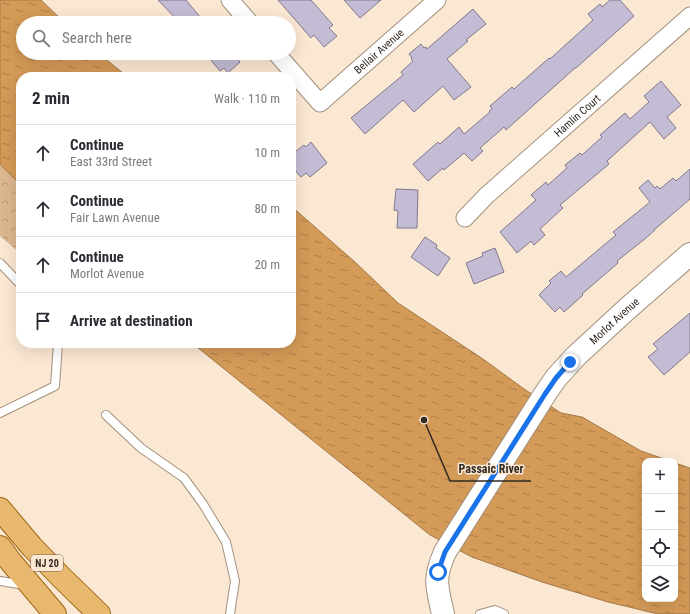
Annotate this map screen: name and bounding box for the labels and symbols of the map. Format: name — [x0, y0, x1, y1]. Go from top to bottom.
street label: Bellair Avenue — [352, 26, 407, 77]
street label: Hamlin Court — [552, 92, 603, 140]
street label: Morlot Avenue — [587, 295, 642, 347]
route end — [561, 353, 579, 371]
callout: Passaic River — [450, 457, 531, 481]
text: Passaic River — [459, 462, 524, 476]
road number: NJ 20 — [31, 555, 63, 571]
route start — [429, 563, 447, 581]

